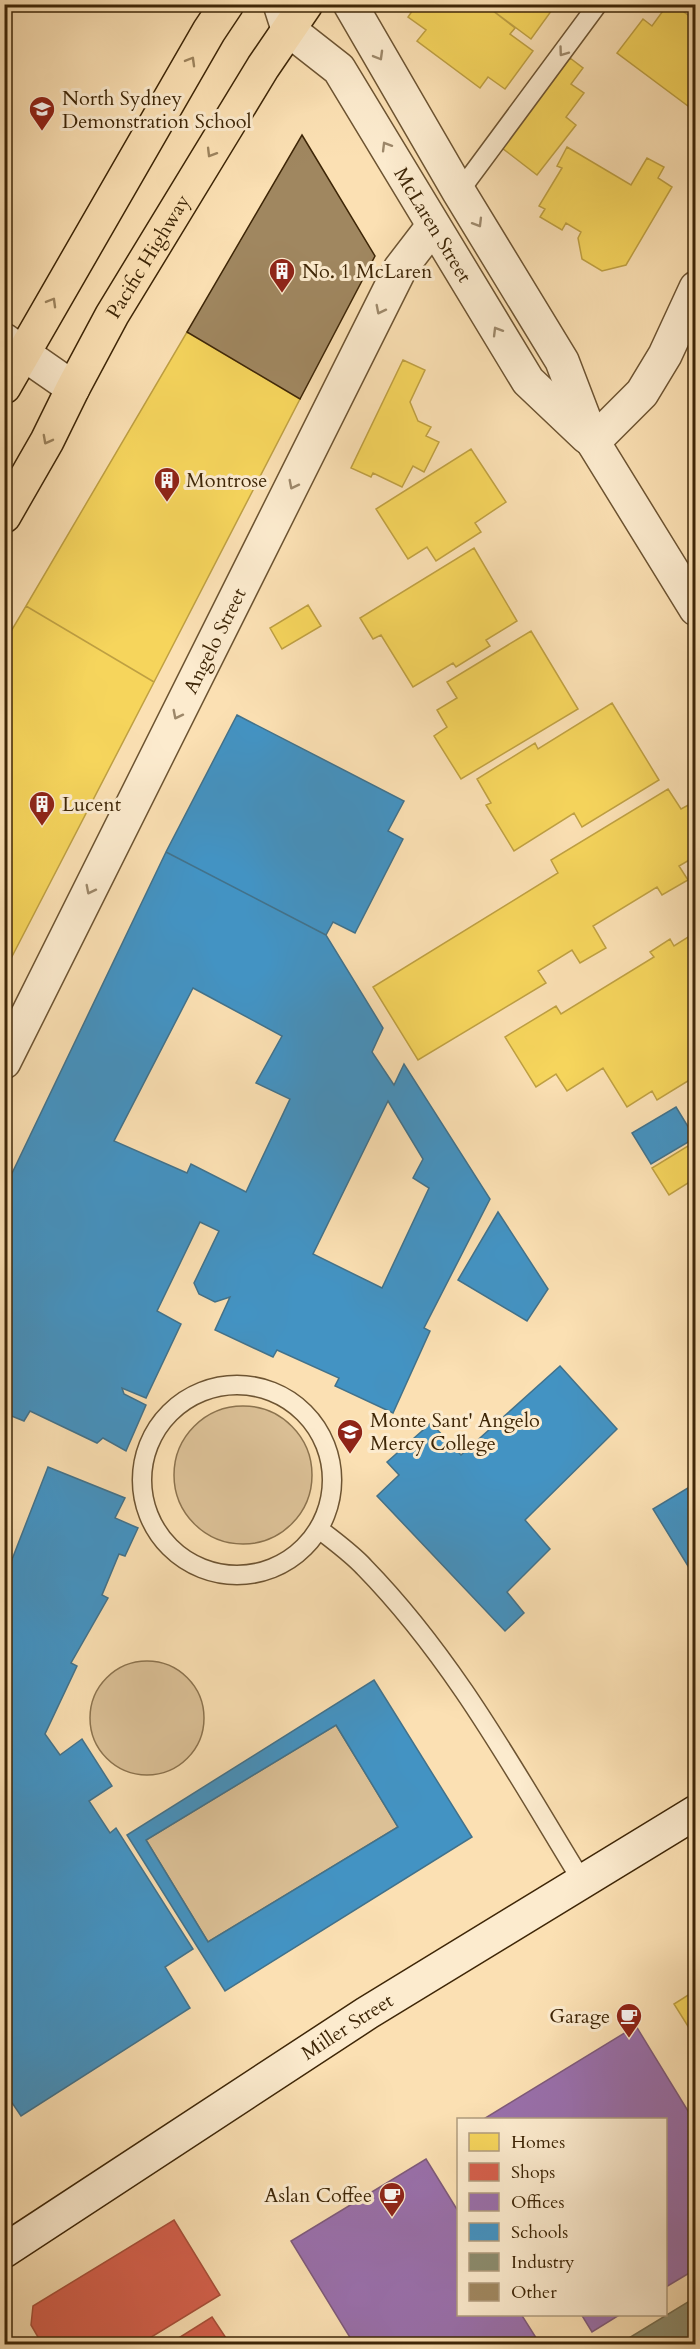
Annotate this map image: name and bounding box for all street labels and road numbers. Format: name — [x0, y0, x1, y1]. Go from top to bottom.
street label: McLaren Street — [388, 162, 478, 288]
street label: Pacific Highway — [100, 189, 197, 324]
street label: Angelo Street — [177, 583, 253, 698]
street label: Miller Street — [296, 1987, 399, 2067]

